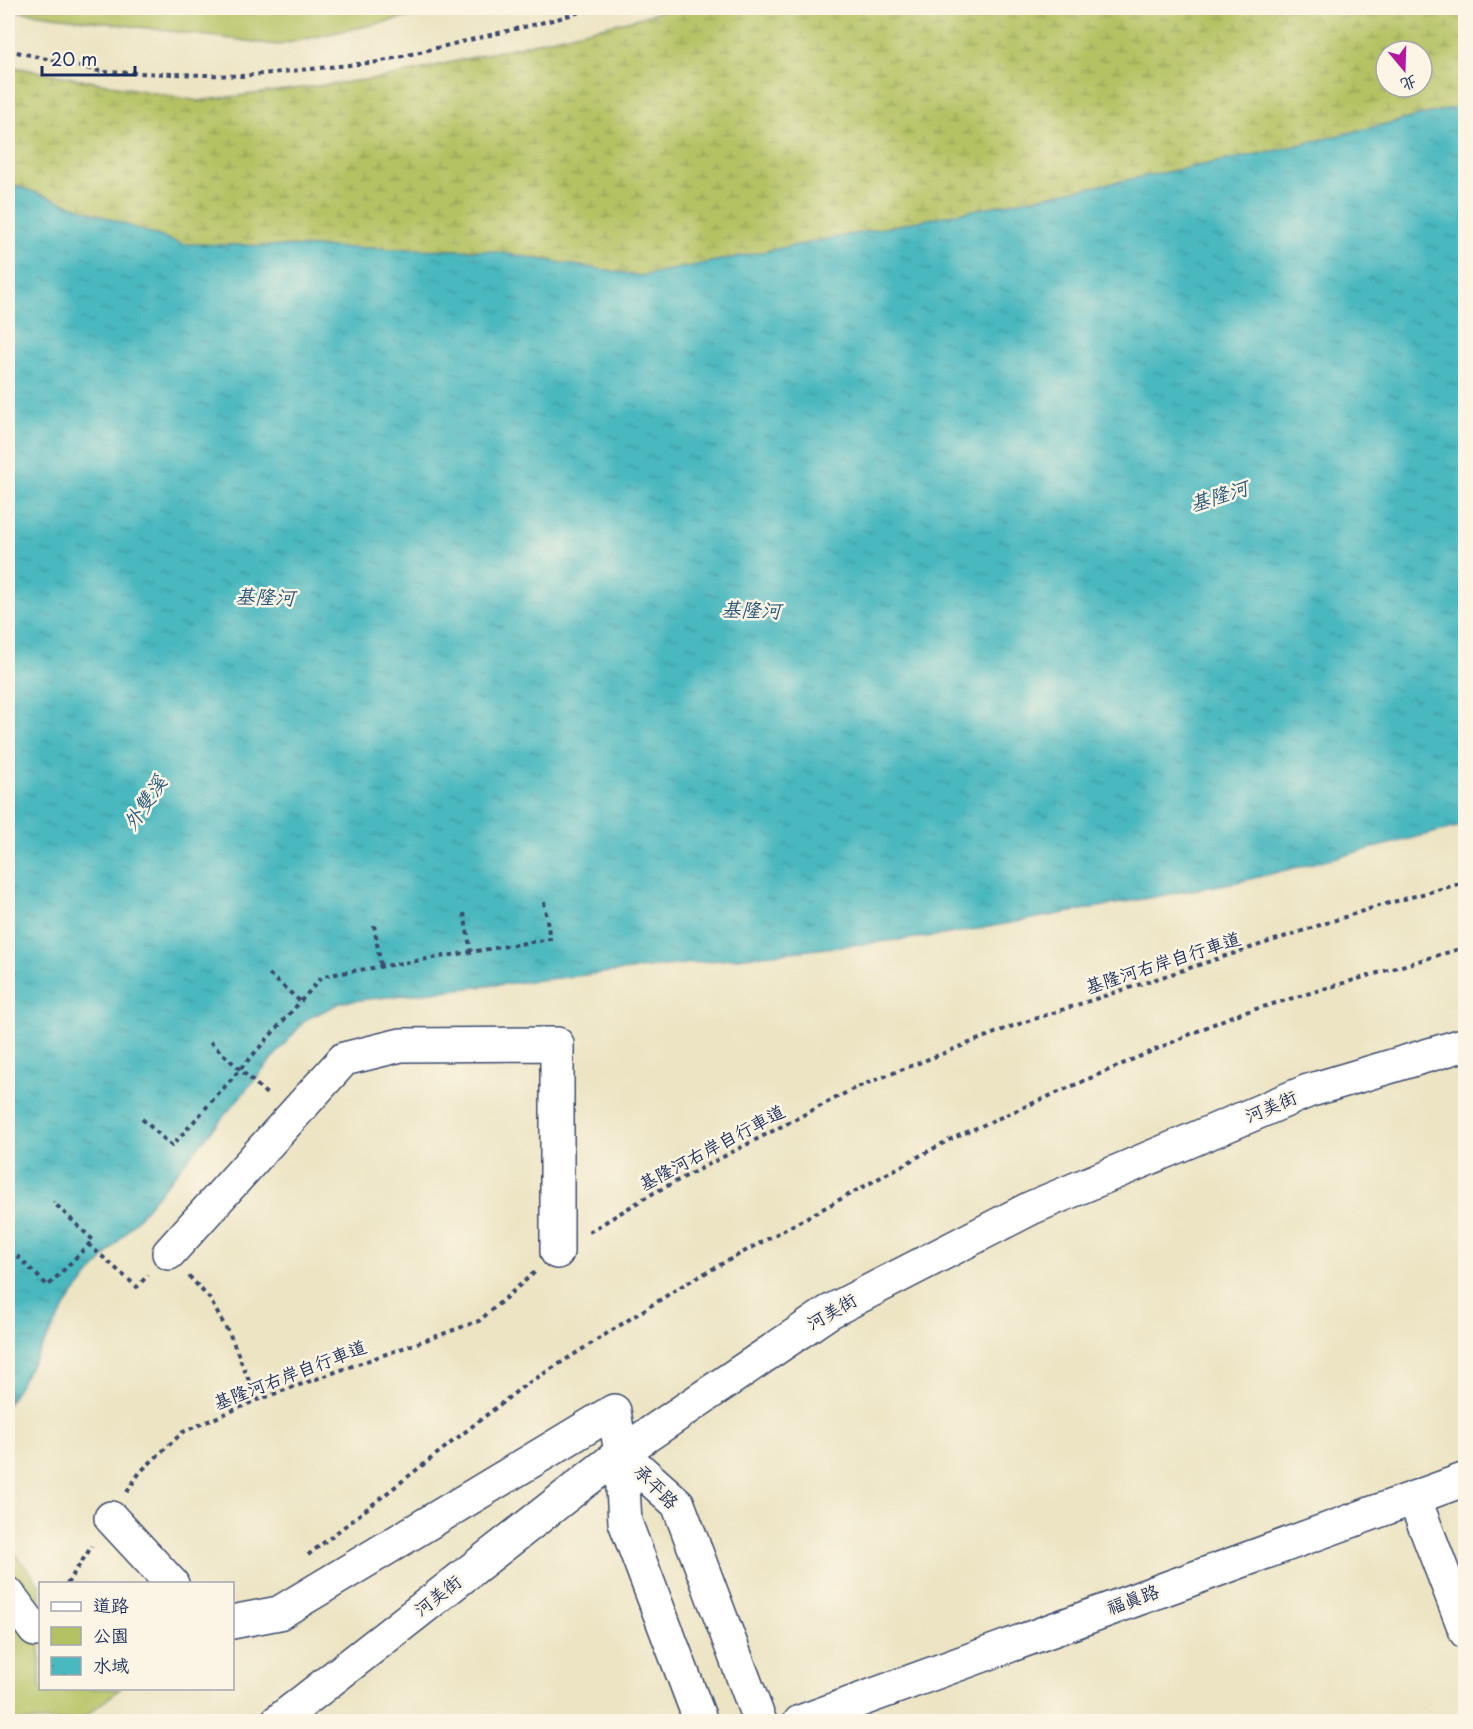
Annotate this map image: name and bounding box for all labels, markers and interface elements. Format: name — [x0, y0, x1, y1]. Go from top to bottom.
scale bar — [42, 39, 135, 77]
north arrow — [1374, 39, 1434, 99]
text: 20 m — [51, 45, 97, 72]
text: 北 — [1398, 70, 1421, 98]
water label: 基隆河 — [1186, 471, 1255, 518]
water label: 基隆河 — [235, 580, 299, 612]
water label: 基隆河 — [721, 593, 785, 625]
water label: 外雙溪 — [115, 768, 174, 836]
street label: 基隆河右岸自行車道 — [1081, 924, 1244, 999]
street label: 河美街 — [1240, 1083, 1301, 1129]
street label: 基隆河右岸自行車道 — [633, 1097, 789, 1197]
street label: 河美街 — [801, 1286, 861, 1336]
street label: 基隆河右岸自行車道 — [209, 1332, 370, 1415]
street label: 承平路 — [628, 1457, 686, 1515]
street label: 河美街 — [407, 1568, 467, 1622]
street label: 福真路 — [1102, 1577, 1162, 1621]
legend — [39, 1582, 234, 1690]
text: 道路 — [93, 1591, 129, 1618]
text: 公園 — [93, 1621, 129, 1648]
text: 水域 — [93, 1651, 129, 1678]

